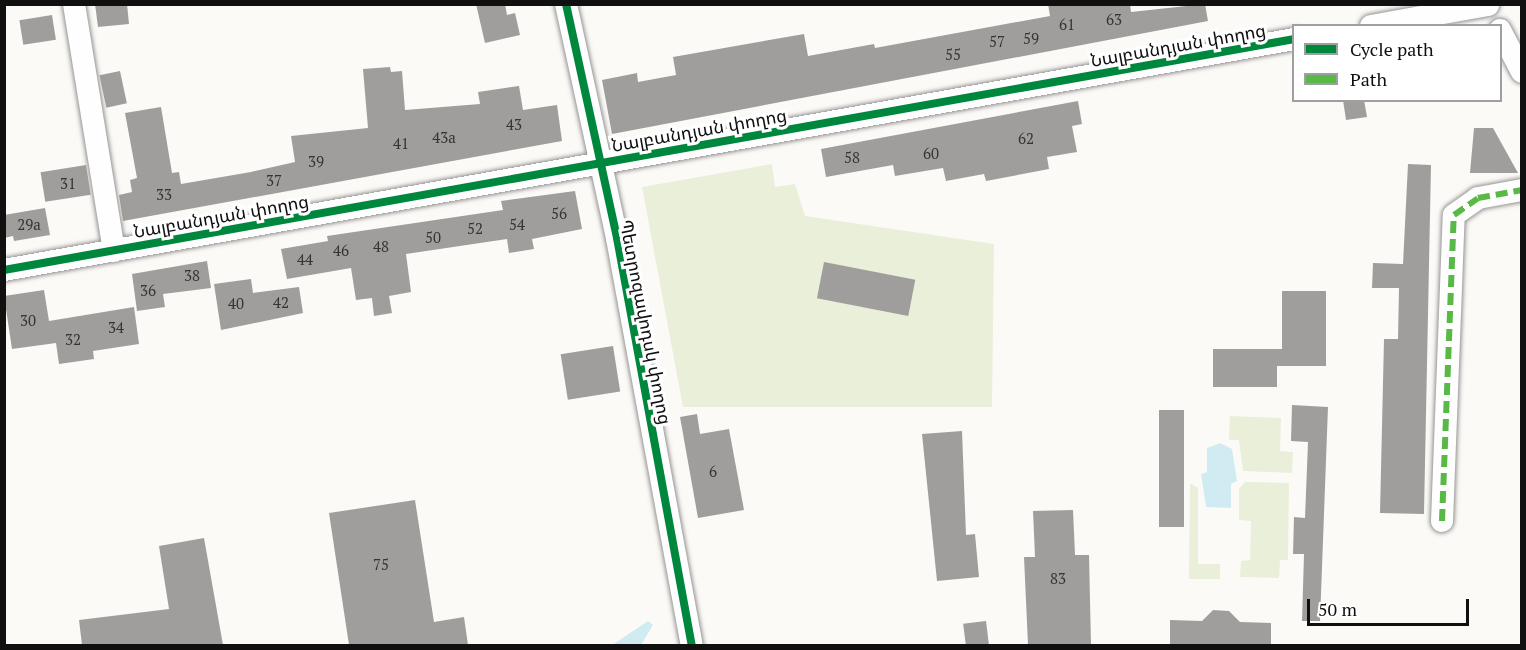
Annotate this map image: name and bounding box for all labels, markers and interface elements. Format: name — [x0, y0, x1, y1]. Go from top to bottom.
house number: 63 — [1106, 11, 1122, 29]
house number: 61 — [1059, 16, 1075, 34]
street label: Նալբանդյան փողոց — [1089, 19, 1267, 71]
legend — [1292, 24, 1502, 102]
house number: 59 — [1023, 30, 1039, 48]
house number: 57 — [989, 33, 1005, 51]
text: Cycle path — [1350, 37, 1434, 61]
house number: 55 — [945, 46, 961, 64]
text: Path — [1350, 67, 1387, 91]
street label: Նալբանդյան փողոց — [610, 104, 788, 156]
house number: 43 — [506, 116, 522, 134]
house number: 43a — [432, 129, 456, 147]
house number: 62 — [1018, 130, 1034, 148]
house number: 41 — [393, 135, 409, 153]
house number: 60 — [923, 145, 939, 163]
house number: 58 — [844, 149, 860, 167]
house number: 39 — [308, 153, 324, 171]
house number: 37 — [266, 172, 282, 190]
house number: 31 — [60, 175, 76, 193]
house number: 33 — [156, 186, 172, 204]
street label: Նալբանդյան փողոց — [132, 190, 310, 242]
house number: 56 — [551, 205, 567, 223]
house number: 29a — [17, 216, 41, 234]
house number: 54 — [509, 216, 525, 234]
street label: Պետրոզավոդսկ փողոց — [616, 218, 676, 426]
house number: 52 — [467, 220, 483, 238]
house number: 50 — [425, 229, 441, 247]
house number: 48 — [373, 238, 389, 256]
house number: 46 — [333, 242, 349, 260]
house number: 44 — [297, 251, 313, 269]
house number: 38 — [184, 267, 200, 285]
house number: 36 — [140, 282, 156, 300]
house number: 42 — [273, 294, 289, 312]
house number: 40 — [228, 295, 244, 313]
house number: 30 — [20, 312, 36, 330]
house number: 34 — [108, 319, 124, 337]
house number: 32 — [65, 331, 81, 349]
house number: 6 — [709, 463, 717, 481]
house number: 75 — [373, 556, 389, 574]
house number: 83 — [1050, 570, 1066, 588]
scale bar — [1310, 587, 1472, 625]
text: 50 m — [1318, 597, 1357, 621]

